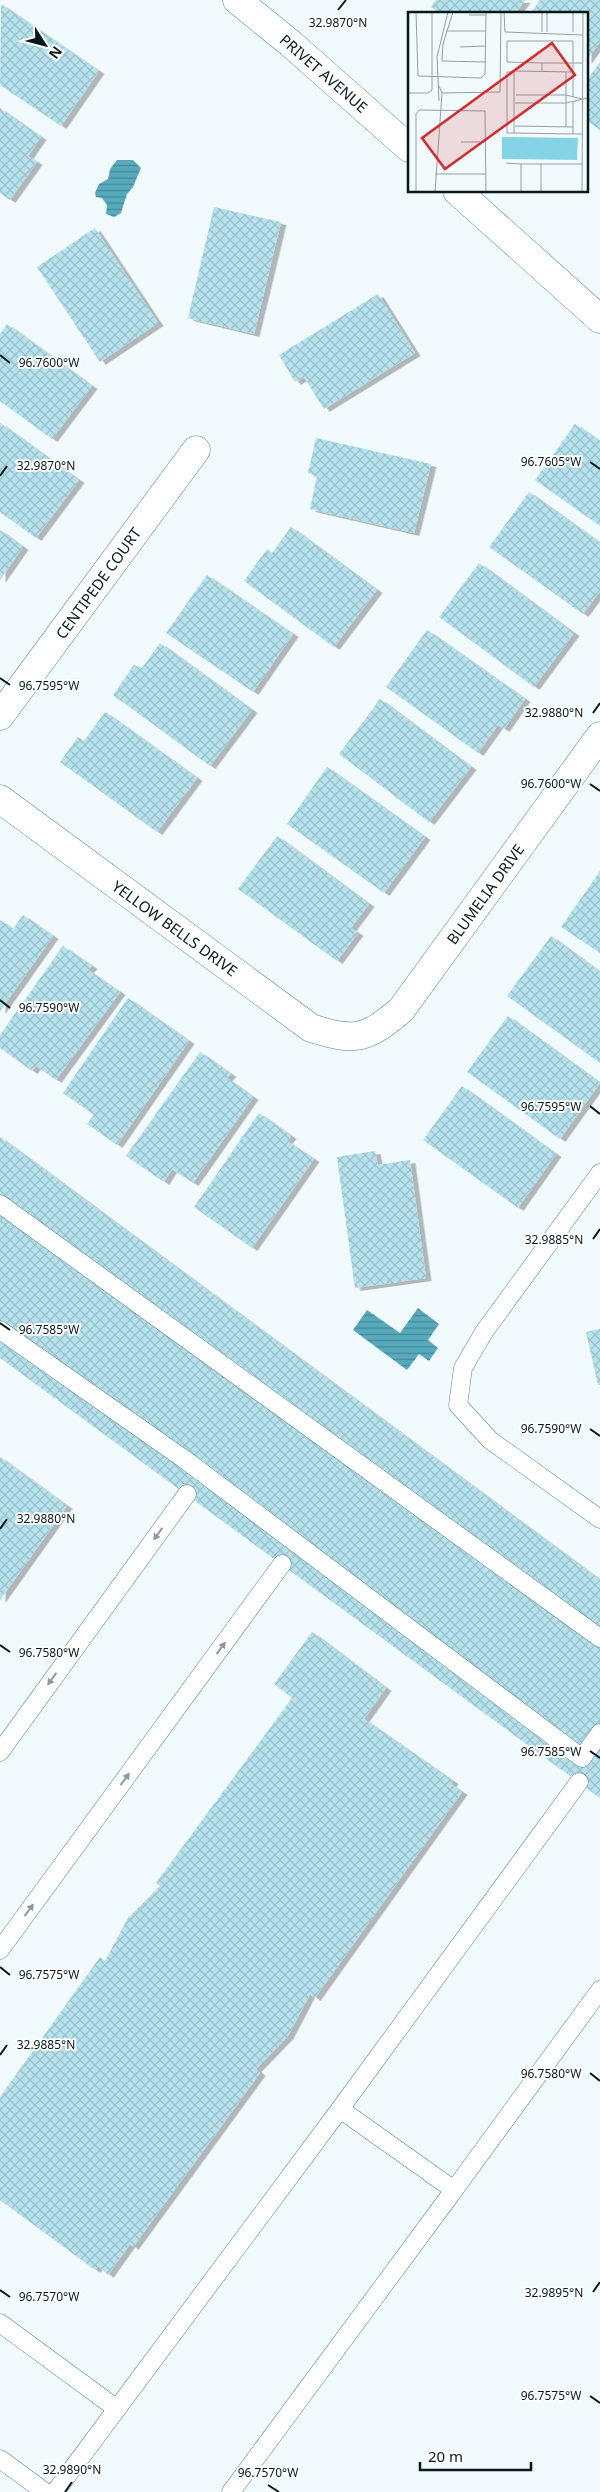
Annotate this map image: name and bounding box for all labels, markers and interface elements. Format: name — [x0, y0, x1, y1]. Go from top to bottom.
inset map — [408, 12, 588, 192]
text: 32.9870°N — [309, 14, 367, 31]
north arrow — [20, 20, 70, 70]
street label: PRIVET AVENUE — [276, 29, 372, 117]
text: N — [45, 43, 67, 63]
text: 96.7600°W — [19, 354, 79, 371]
text: 96.7605°W — [521, 453, 581, 470]
text: 32.9870°N — [17, 457, 75, 474]
street label: CENTIPEDE COURT — [51, 523, 146, 643]
text: 96.7595°W — [19, 677, 79, 694]
text: 32.9880°N — [525, 704, 583, 721]
text: 96.7600°W — [521, 775, 581, 792]
street label: BLUMELIA DRIVE — [442, 840, 528, 948]
street label: YELLOW BELLS DRIVE — [108, 876, 242, 980]
text: 96.7590°W — [19, 999, 79, 1016]
text: 96.7595°W — [521, 1098, 581, 1115]
text: 32.9885°N — [525, 1231, 583, 1248]
text: 96.7585°W — [19, 1321, 79, 1338]
text: 96.7590°W — [521, 1420, 581, 1437]
text: 32.9880°N — [17, 1510, 75, 1527]
one-way arrow — [153, 1527, 163, 1541]
one-way arrow — [215, 1642, 226, 1655]
text: 96.7580°W — [19, 1644, 79, 1661]
one-way arrow — [47, 1673, 57, 1686]
text: 96.7585°W — [521, 1743, 581, 1760]
one-way arrow — [119, 1773, 130, 1786]
one-way arrow — [24, 1903, 34, 1917]
text: 96.7575°W — [19, 1966, 79, 1983]
text: 32.9885°N — [17, 2036, 75, 2053]
text: 96.7580°W — [521, 2065, 581, 2082]
text: 32.9895°N — [525, 2284, 583, 2301]
text: 96.7570°W — [19, 2288, 79, 2305]
text: 96.7575°W — [521, 2387, 581, 2404]
scale bar — [420, 2440, 531, 2472]
text: 20 m — [428, 2446, 463, 2466]
text: 32.9890°N — [43, 2461, 101, 2478]
text: 96.7570°W — [238, 2464, 298, 2481]

